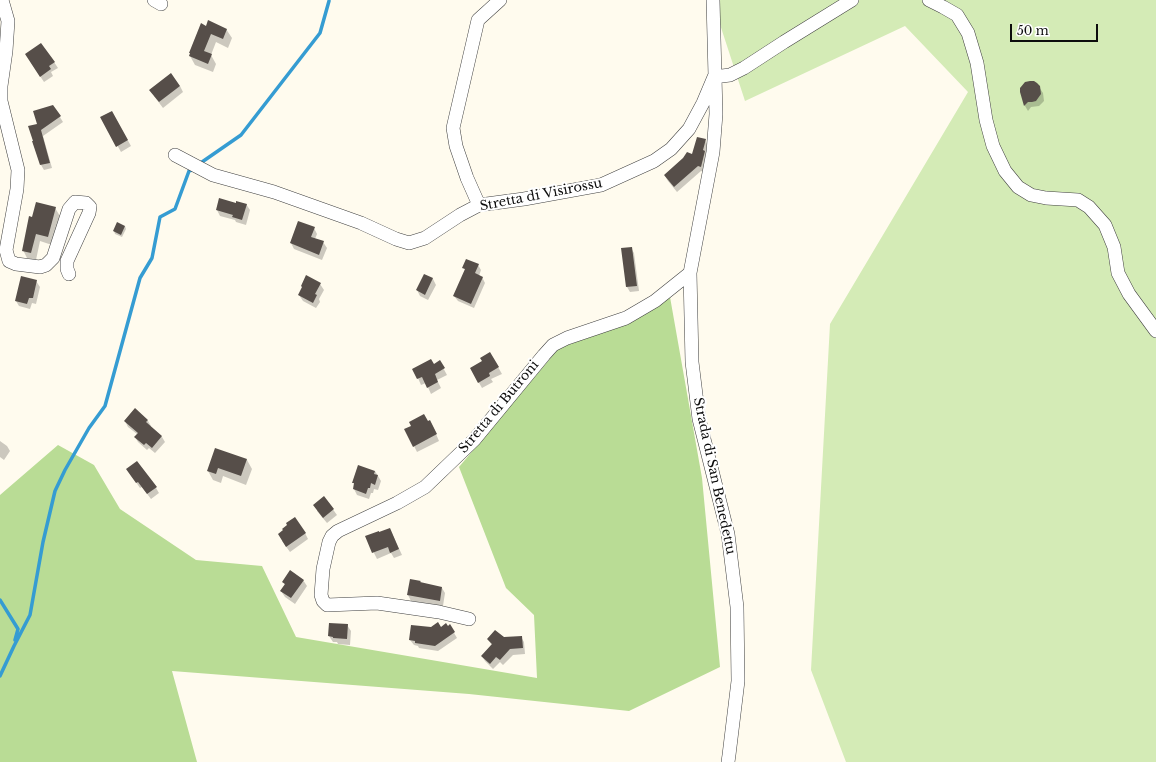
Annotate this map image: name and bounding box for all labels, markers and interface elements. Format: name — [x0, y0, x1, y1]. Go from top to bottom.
scale bar — [1012, 16, 1100, 42]
text: 50 m — [1017, 23, 1049, 38]
street label: Stretta di Visirossu — [478, 175, 604, 215]
street label: Stretta di Butroni — [456, 358, 542, 456]
street label: Strada di San Benedettu — [690, 396, 738, 556]

